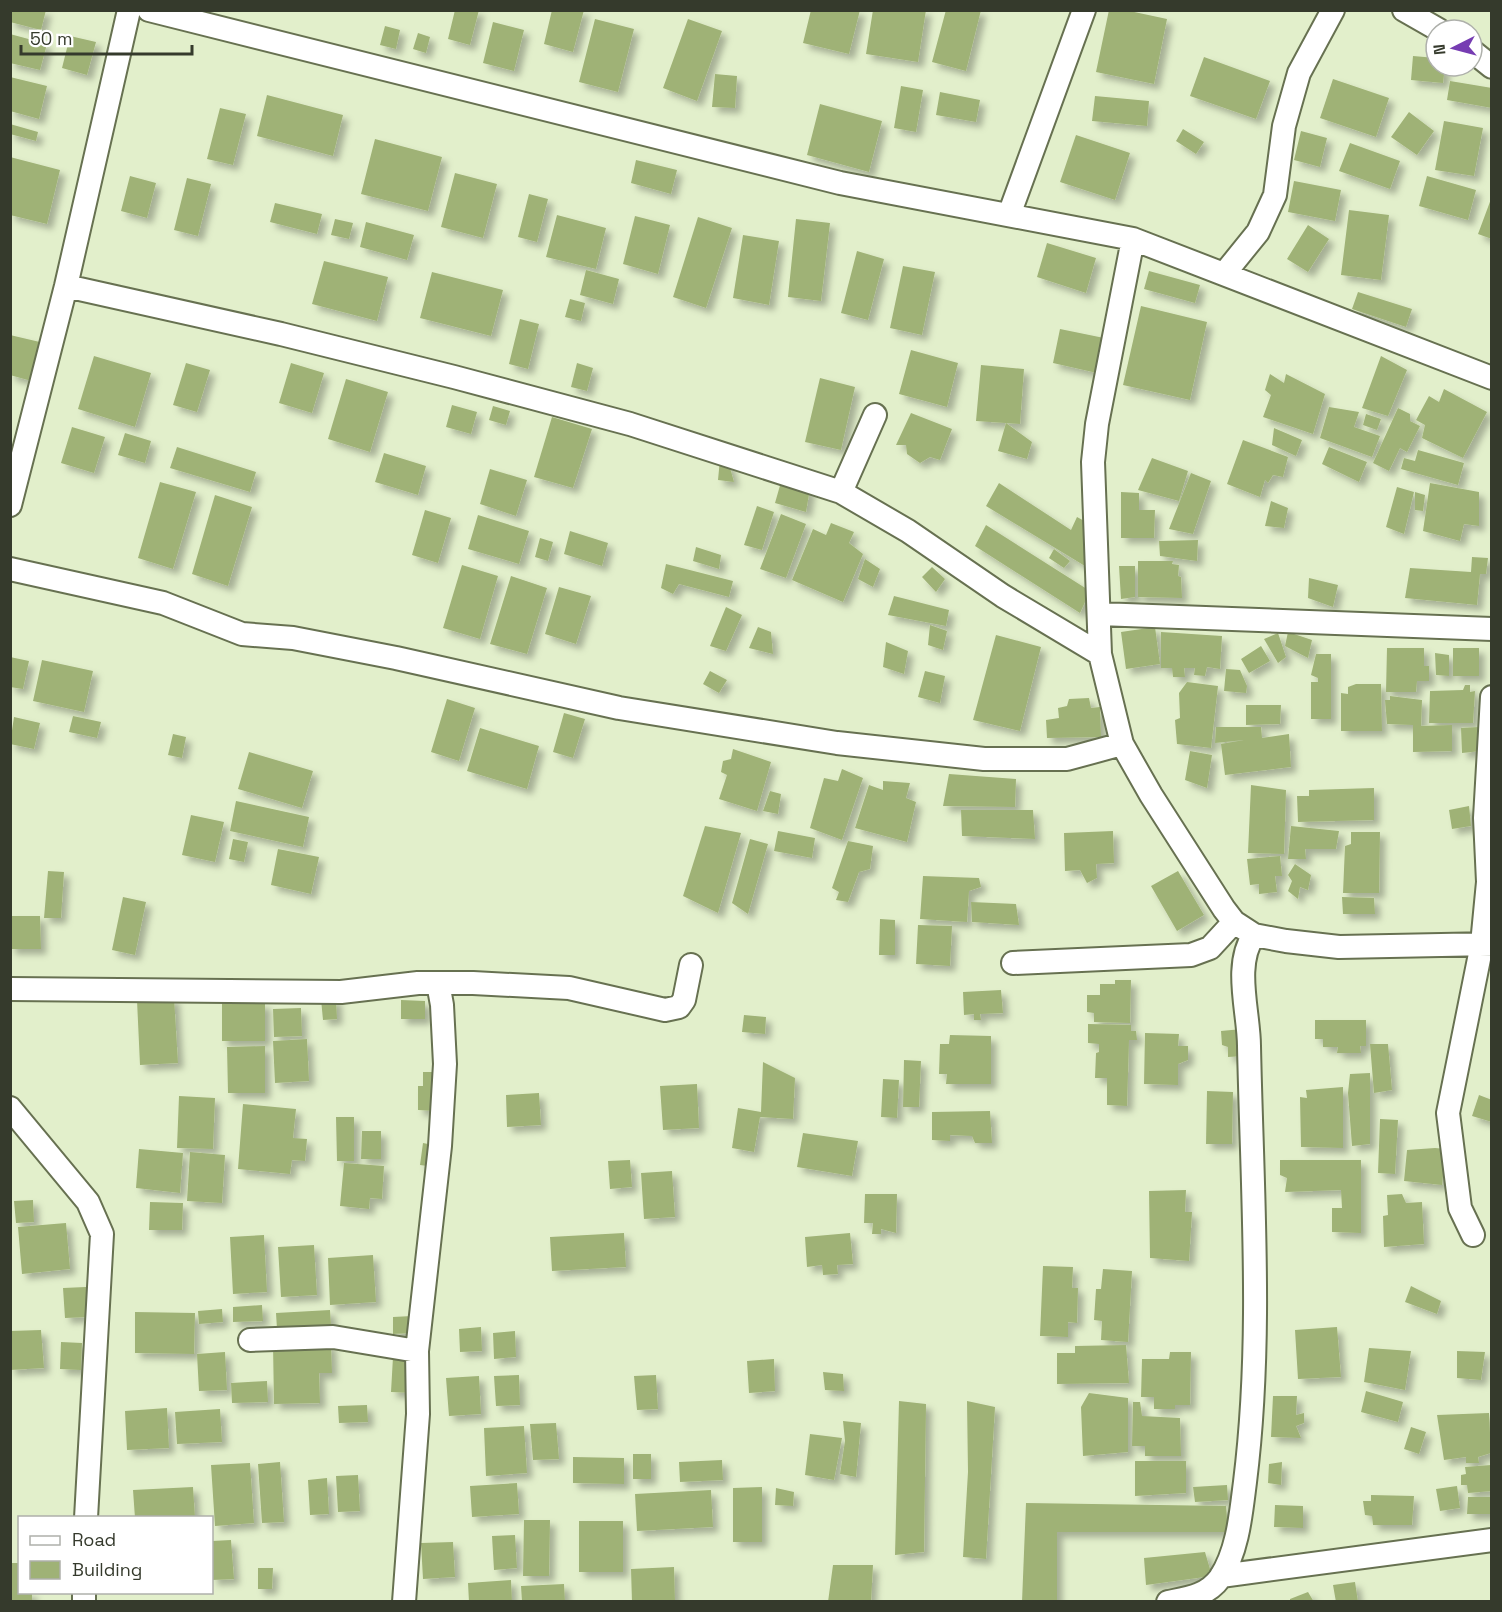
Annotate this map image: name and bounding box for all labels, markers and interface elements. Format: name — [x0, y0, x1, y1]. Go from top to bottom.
scale bar — [21, 18, 192, 56]
north arrow — [1424, 18, 1484, 78]
text: 50 m — [30, 27, 72, 50]
text: N — [1429, 43, 1451, 56]
legend — [18, 1516, 213, 1594]
text: Road — [72, 1528, 116, 1551]
text: Building — [72, 1558, 142, 1581]

